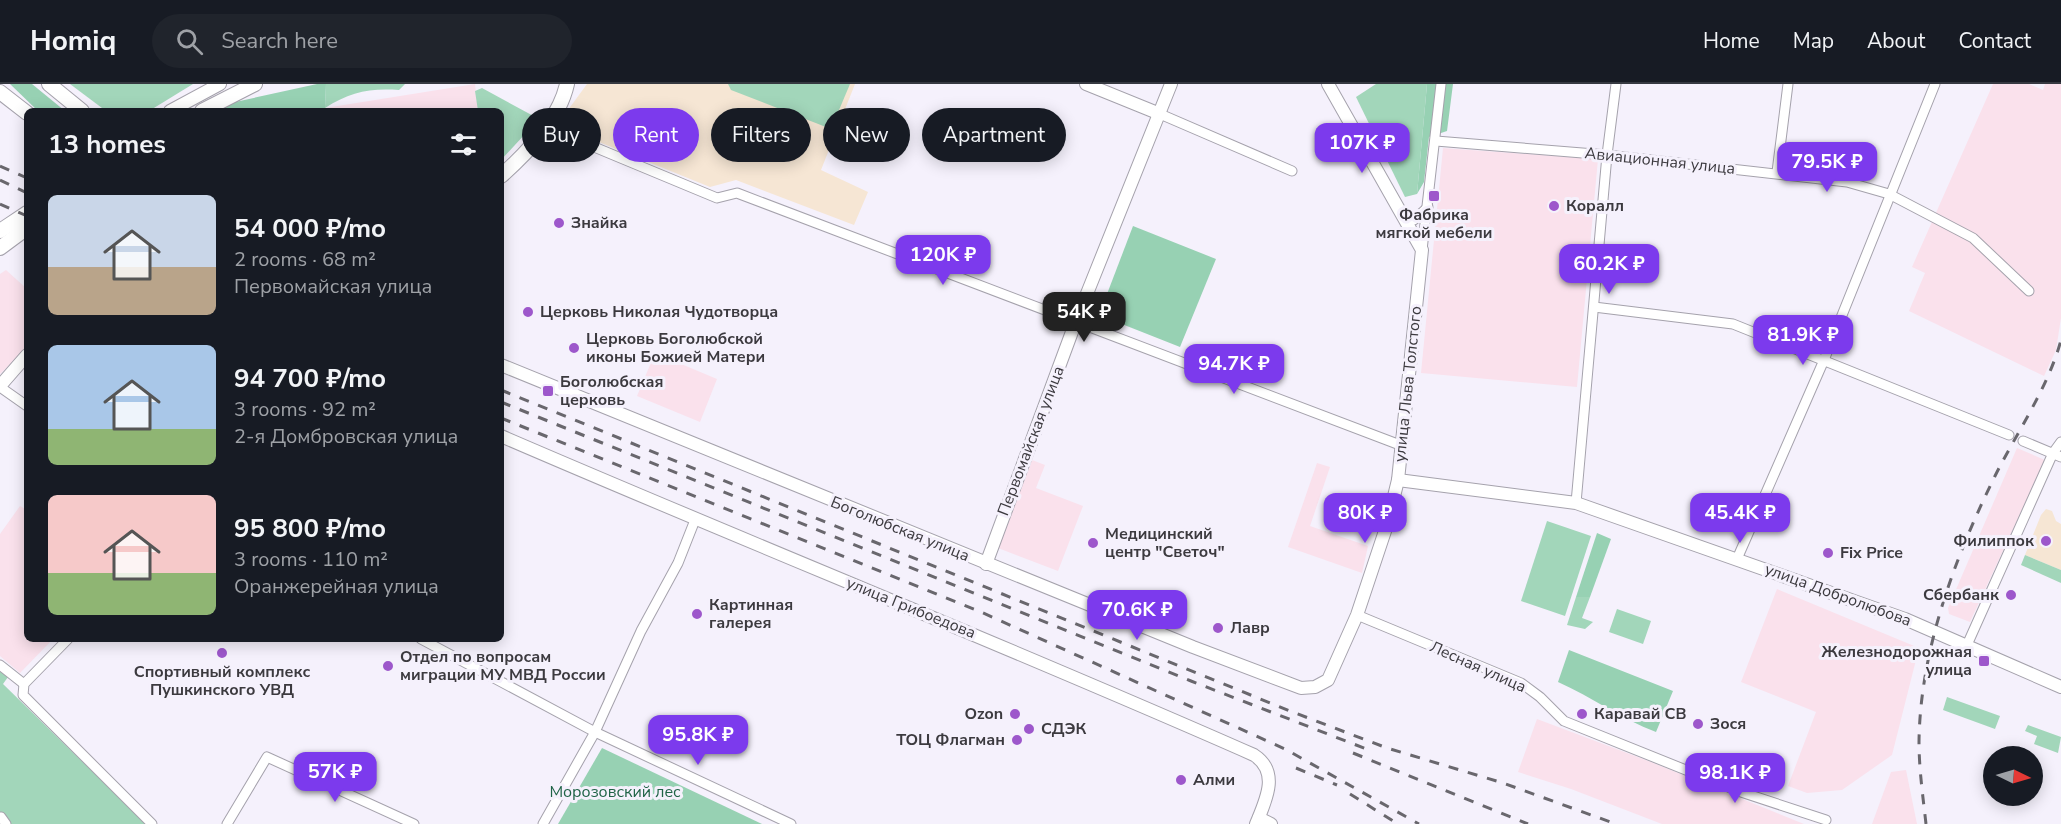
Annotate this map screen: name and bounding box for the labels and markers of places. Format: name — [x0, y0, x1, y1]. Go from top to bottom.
pin: 107K ₽ — [1313, 123, 1411, 174]
pin: 79.5K ₽ — [1772, 142, 1882, 193]
marker: Фабрика мягкой мебели — [1427, 189, 1441, 203]
place label: Коралл — [1566, 195, 1624, 217]
marker: Коралл — [1547, 199, 1561, 213]
place label: Фабрика мягкой мебели — [1375, 204, 1493, 244]
place label: Знайка — [571, 212, 627, 234]
marker: Знайка — [552, 216, 566, 230]
pin: 120K ₽ — [894, 235, 992, 286]
pin: 60.2K ₽ — [1554, 244, 1664, 295]
pin: 54K ₽ — [1042, 292, 1126, 343]
place label: Церковь Николая Чудотворца — [540, 301, 778, 323]
marker: Церковь Николая Чудотворца — [521, 305, 535, 319]
pin: 81.9K ₽ — [1748, 315, 1858, 366]
place label: Церковь Боголюбской иконы Божией Матери — [586, 328, 765, 368]
marker: Церковь Боголюбской иконы Божией Матери — [567, 341, 581, 355]
pin: 94.7K ₽ — [1179, 344, 1289, 395]
place label: Боголюбская церковь — [560, 371, 664, 411]
marker: Боголюбская церковь — [541, 384, 555, 398]
pin: 80K ₽ — [1323, 493, 1407, 544]
pin: 45.4K ₽ — [1685, 493, 1795, 544]
place label: Медицинский центр "Светоч" — [1105, 523, 1225, 563]
place label: Филиппок — [1953, 530, 2035, 552]
marker: Филиппок — [2039, 534, 2053, 548]
marker: Медицинский центр "Светоч" — [1086, 536, 1100, 550]
place label: Fix Price — [1840, 542, 1903, 564]
marker: Fix Price — [1821, 546, 1835, 560]
place label: Сбербанк — [1923, 584, 2000, 606]
marker: Сбербанк — [2004, 588, 2018, 602]
pin: 70.6K ₽ — [1082, 590, 1192, 641]
place label: Картинная галерея — [709, 594, 793, 634]
marker: Картинная галерея — [690, 607, 704, 621]
place label: Лавр — [1230, 617, 1270, 639]
marker: Лавр — [1211, 621, 1225, 635]
place label: Железнодорожная улица — [1822, 641, 1972, 681]
marker: Спортивный комплекс Пушкинского УВД — [215, 646, 229, 660]
place label: Отдел по вопросам миграции МУ МВД России — [400, 646, 606, 686]
marker: Железнодорожная улица — [1977, 654, 1991, 668]
marker: Отдел по вопросам миграции МУ МВД России — [381, 659, 395, 673]
place label: Спортивный комплекс Пушкинского УВД — [134, 661, 310, 701]
place label: Ozon — [964, 703, 1003, 725]
place label: Каравай СВ — [1594, 703, 1687, 725]
marker: Ozon — [1008, 707, 1022, 721]
marker: Каравай СВ — [1575, 707, 1589, 721]
place label: Зося — [1710, 713, 1746, 735]
pin: 95.8K ₽ — [643, 715, 753, 766]
marker: Зося — [1691, 717, 1705, 731]
place label: СДЭК — [1041, 718, 1087, 740]
marker: СДЭК — [1022, 722, 1036, 736]
place label: ТОЦ Флагман — [896, 729, 1005, 751]
marker: ТОЦ Флагман — [1010, 733, 1024, 747]
pin: 57K ₽ — [293, 752, 377, 803]
pin: 98.1K ₽ — [1680, 753, 1790, 804]
place label: Алми — [1193, 769, 1235, 791]
marker: Алми — [1174, 773, 1188, 787]

